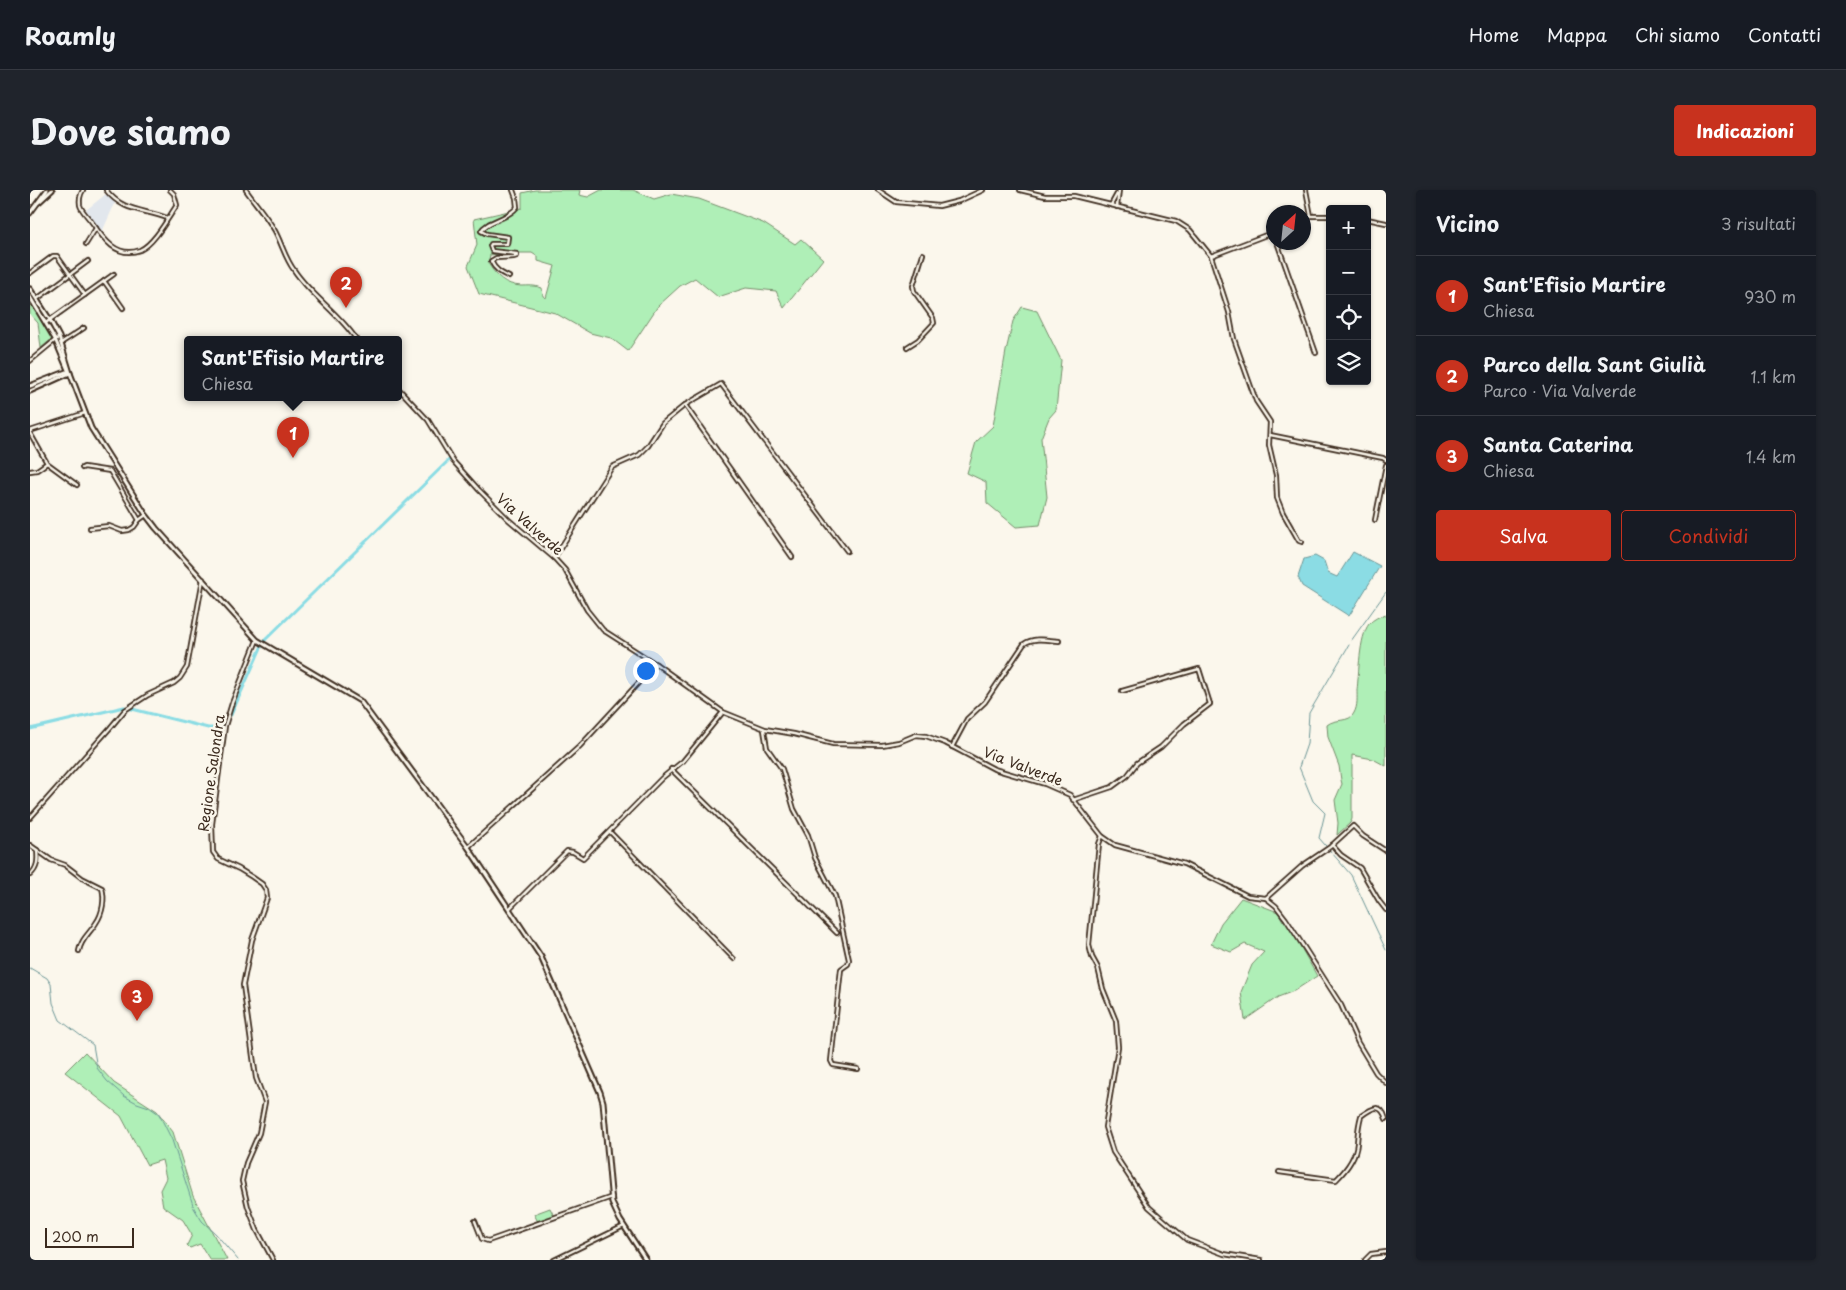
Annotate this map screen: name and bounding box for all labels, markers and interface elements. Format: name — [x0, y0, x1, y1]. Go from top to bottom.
text: Roamly — [25, 17, 116, 53]
text: Home — [1469, 21, 1519, 48]
text: Mappa — [1547, 21, 1607, 48]
text: Chi siamo — [1635, 21, 1720, 48]
text: Contatti — [1748, 21, 1821, 48]
text: Dove siamo — [30, 104, 231, 157]
button: Indicazioni — [1674, 105, 1816, 156]
north arrow — [1266, 205, 1311, 250]
map controls — [1326, 205, 1371, 385]
button: + — [1326, 205, 1371, 250]
text: Vicino — [1436, 207, 1499, 239]
text: 3 risultati — [1721, 211, 1796, 235]
button: − — [1326, 250, 1371, 295]
pin: 2 — [330, 267, 362, 308]
text: Sant'Efisio Martire — [1483, 270, 1666, 298]
text: 1 — [1448, 284, 1456, 308]
text: 930 m — [1744, 284, 1796, 308]
button: locate — [1326, 295, 1371, 340]
text: Chiesa — [1483, 298, 1534, 322]
popup — [184, 336, 402, 401]
button: layers — [1326, 340, 1371, 385]
text: Sant'Efisio Martire — [202, 343, 384, 371]
text: Parco della Sant Giulià — [1483, 350, 1706, 378]
text: 2 — [1446, 364, 1458, 388]
text: 1.1 km — [1750, 364, 1796, 388]
text: Chiesa — [202, 371, 253, 395]
text: Parco · Via Valverde — [1483, 378, 1637, 402]
pin: 1 — [277, 417, 309, 458]
text: Santa Caterina — [1483, 430, 1633, 458]
text: 3 — [1447, 444, 1457, 468]
text: 1.4 km — [1746, 444, 1796, 468]
text: Chiesa — [1483, 458, 1534, 482]
street label: Via Valverde — [492, 488, 568, 560]
button: Salva — [1436, 510, 1611, 561]
button: Condividi — [1621, 510, 1796, 561]
your location — [633, 658, 659, 684]
street label: Regione Salondra — [192, 713, 230, 833]
street label: Via Valverde — [980, 741, 1066, 791]
pin: 3 — [121, 980, 153, 1021]
scale bar — [45, 1225, 134, 1248]
text: 200 m — [52, 1226, 99, 1247]

